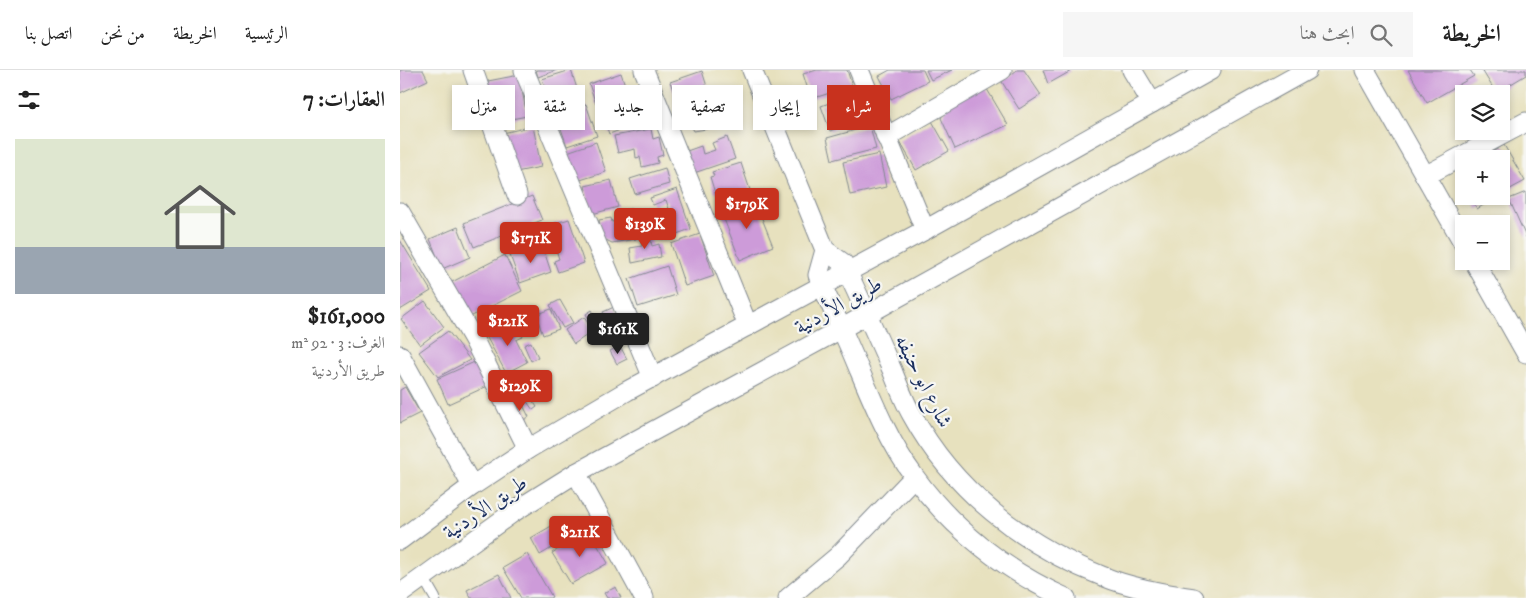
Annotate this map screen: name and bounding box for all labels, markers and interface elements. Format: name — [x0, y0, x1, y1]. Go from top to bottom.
search box — [1063, 12, 1413, 57]
text: الخريطة — [1443, 19, 1501, 49]
icon: search — [1367, 21, 1395, 49]
text: ابحث هنا — [1300, 22, 1355, 45]
text: اتصل بنا — [25, 23, 72, 45]
text: من نحن — [100, 23, 145, 45]
text: الخريطة — [173, 23, 217, 45]
text: الرئيسية — [245, 23, 288, 45]
chip: منزل — [452, 85, 515, 130]
chip: شقة — [525, 85, 585, 130]
chip: جديد — [595, 85, 662, 130]
chip: تصفية — [672, 85, 743, 130]
chip: إيجار — [753, 85, 817, 130]
chip: شراء — [827, 85, 890, 130]
map controls — [1455, 85, 1510, 270]
button: layers — [1455, 85, 1510, 140]
icon: filters — [15, 86, 43, 114]
text: العقارات: 7 — [303, 87, 385, 113]
button: + — [1455, 150, 1510, 205]
icon: home — [155, 172, 245, 262]
pin: $179K — [712, 188, 782, 230]
text: $179K — [726, 194, 768, 214]
pin: $139K — [610, 208, 680, 250]
text: $139K — [625, 214, 665, 234]
button: − — [1455, 215, 1510, 270]
pin: $171K — [496, 222, 566, 264]
text: $171K — [511, 228, 551, 248]
street label: طريق الأردنية — [789, 269, 887, 341]
text: $161,000 — [308, 304, 385, 330]
pin: $121K — [473, 304, 543, 347]
text: $121K — [488, 311, 528, 331]
pin: $161K — [583, 312, 653, 355]
text: $161K — [598, 319, 638, 339]
street label: شارع ابو حنيفه — [885, 330, 958, 434]
text: الغرف: 3 · 92 m² — [291, 333, 385, 353]
text: طريق الأردنية — [312, 361, 385, 381]
pin: $129K — [485, 370, 555, 412]
text: $129K — [499, 376, 541, 396]
street label: طريق الأردنية — [437, 468, 533, 545]
pin: $211K — [545, 516, 615, 558]
text: $211K — [560, 522, 600, 542]

